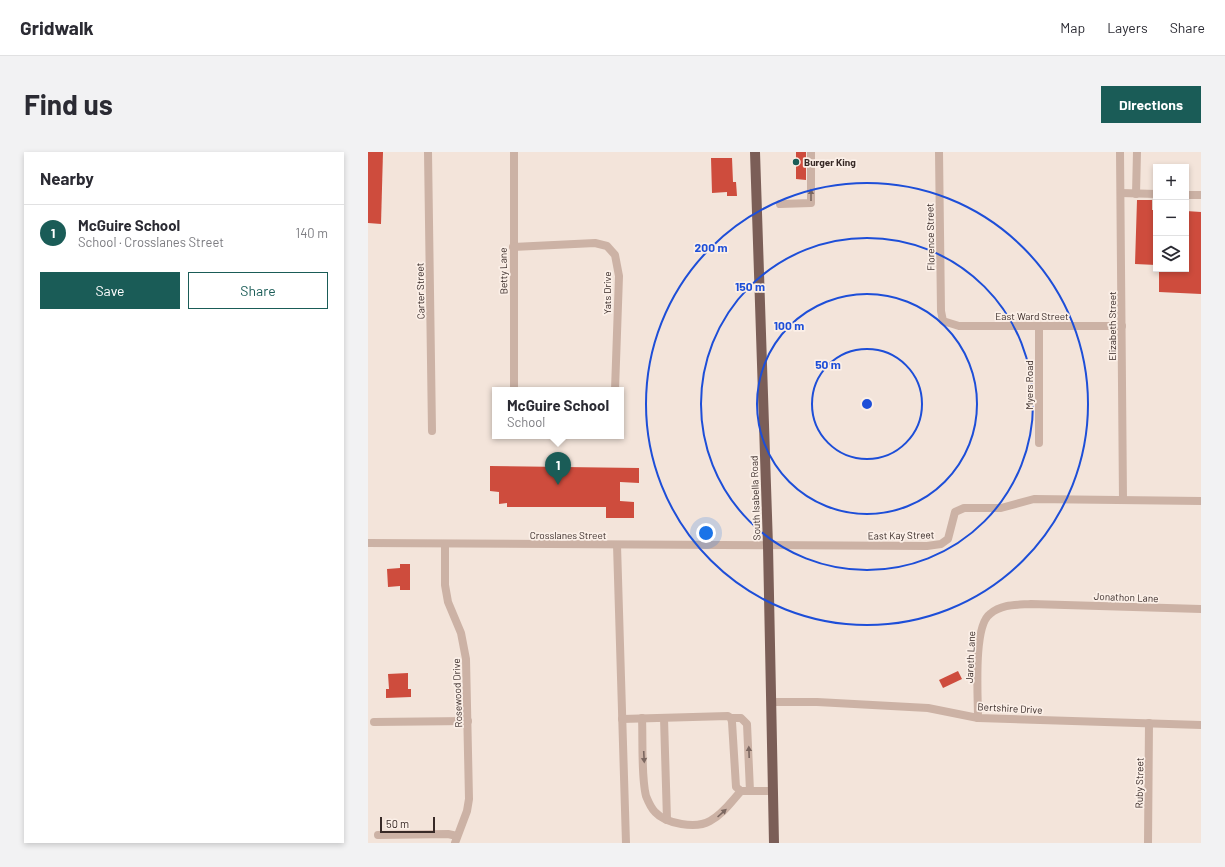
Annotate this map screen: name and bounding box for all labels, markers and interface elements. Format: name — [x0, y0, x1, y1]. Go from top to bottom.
text: Gridwalk — [20, 16, 94, 39]
text: Map — [1060, 19, 1085, 36]
text: Layers — [1107, 19, 1148, 36]
text: Share — [1170, 19, 1205, 36]
button: Directions — [1101, 86, 1201, 123]
text: Find us — [24, 87, 113, 121]
place label: Burger King — [804, 156, 856, 168]
marker: Burger King — [791, 157, 801, 167]
map controls — [1153, 164, 1189, 272]
button: + — [1153, 164, 1189, 200]
text: Nearby — [40, 168, 94, 188]
one-way arrow — [808, 188, 814, 201]
button: − — [1153, 200, 1189, 236]
street label: Florence Street — [923, 203, 937, 271]
text: McGuire School — [78, 216, 180, 234]
text: 1 — [51, 225, 55, 241]
text: 140 m — [296, 225, 328, 241]
text: School · Crosslanes Street — [78, 234, 224, 250]
button: layers — [1153, 236, 1189, 272]
text: 200 m — [695, 240, 727, 254]
street label: Betty Lane — [497, 247, 509, 295]
street label: Carter Street — [414, 262, 426, 319]
street label: Yats Drive — [601, 271, 613, 315]
button: Save — [40, 272, 180, 309]
button: Share — [188, 272, 328, 309]
text: 150 m — [735, 279, 765, 293]
street label: Elizabeth Street — [1106, 291, 1118, 361]
street label: East Ward Street — [995, 310, 1069, 322]
text: 100 m — [774, 318, 804, 332]
text: 50 m — [815, 357, 841, 371]
street label: Myers Road — [1023, 360, 1035, 410]
popup — [492, 387, 624, 439]
text: McGuire School — [507, 396, 609, 414]
centre of rings — [860, 397, 874, 411]
text: School — [507, 414, 545, 430]
pin: 1 — [545, 452, 571, 485]
street label: South Isabella Road — [748, 455, 762, 541]
your location — [696, 523, 716, 543]
street label: East Kay Street — [868, 528, 935, 542]
street label: Crosslanes Street — [530, 529, 607, 541]
street label: Jonathon Lane — [1093, 590, 1159, 604]
street label: Jareth Lane — [963, 631, 977, 683]
street label: Rosewood Drive — [450, 658, 464, 728]
street label: Bertshire Drive — [977, 700, 1043, 716]
one-way arrow — [745, 746, 752, 758]
one-way arrow — [640, 751, 647, 763]
street label: Ruby Street — [1133, 757, 1145, 808]
one-way arrow — [716, 808, 727, 817]
scale bar — [380, 815, 435, 834]
text: 50 m — [386, 817, 409, 830]

